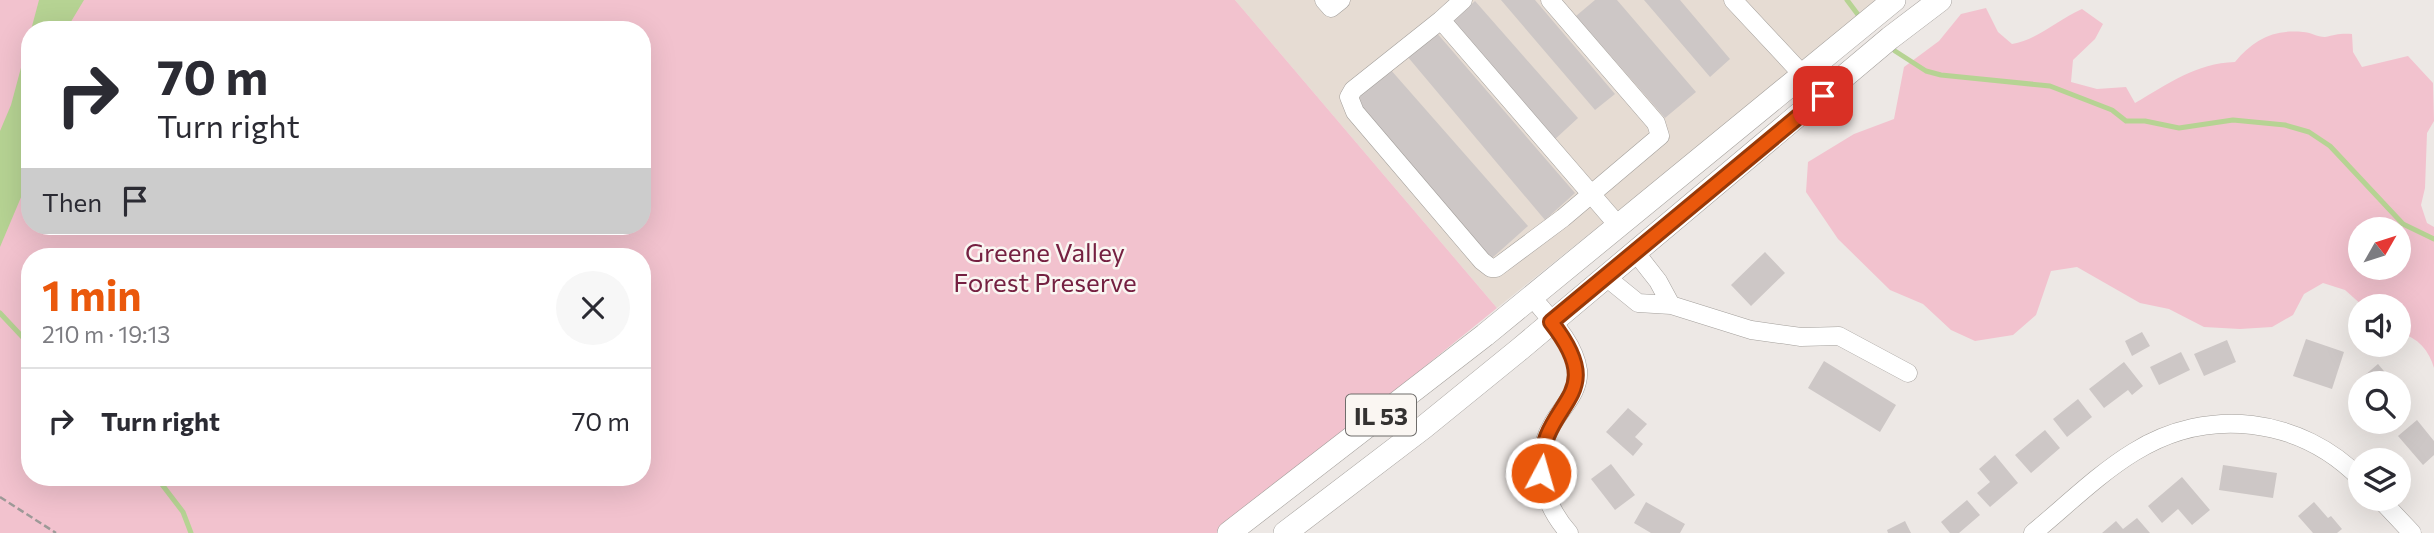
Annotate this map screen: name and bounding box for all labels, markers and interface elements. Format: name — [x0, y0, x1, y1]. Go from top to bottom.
text: 70 m — [157, 45, 268, 105]
icon: right — [42, 49, 133, 140]
pin — [1793, 66, 1853, 126]
icon: arrive — [1804, 77, 1842, 115]
text: Turn right — [157, 105, 300, 145]
icon: arrive — [116, 182, 154, 220]
text: Then — [42, 186, 102, 217]
north arrow — [2348, 217, 2412, 280]
map controls — [2348, 217, 2411, 511]
park label: Greene Valley Forest Preserve — [953, 236, 1137, 297]
text: 1 min — [42, 268, 142, 320]
button: close — [556, 271, 630, 345]
button: sound — [2348, 294, 2411, 357]
text: 210 m · 19:13 — [42, 320, 170, 348]
button: search — [2348, 371, 2411, 434]
road number: IL 53 — [1346, 394, 1416, 436]
icon: right — [42, 402, 80, 440]
text: Turn right — [101, 405, 220, 436]
text: 70 m — [572, 405, 630, 436]
position arrow — [1504, 436, 1578, 510]
button: layers — [2348, 448, 2411, 511]

